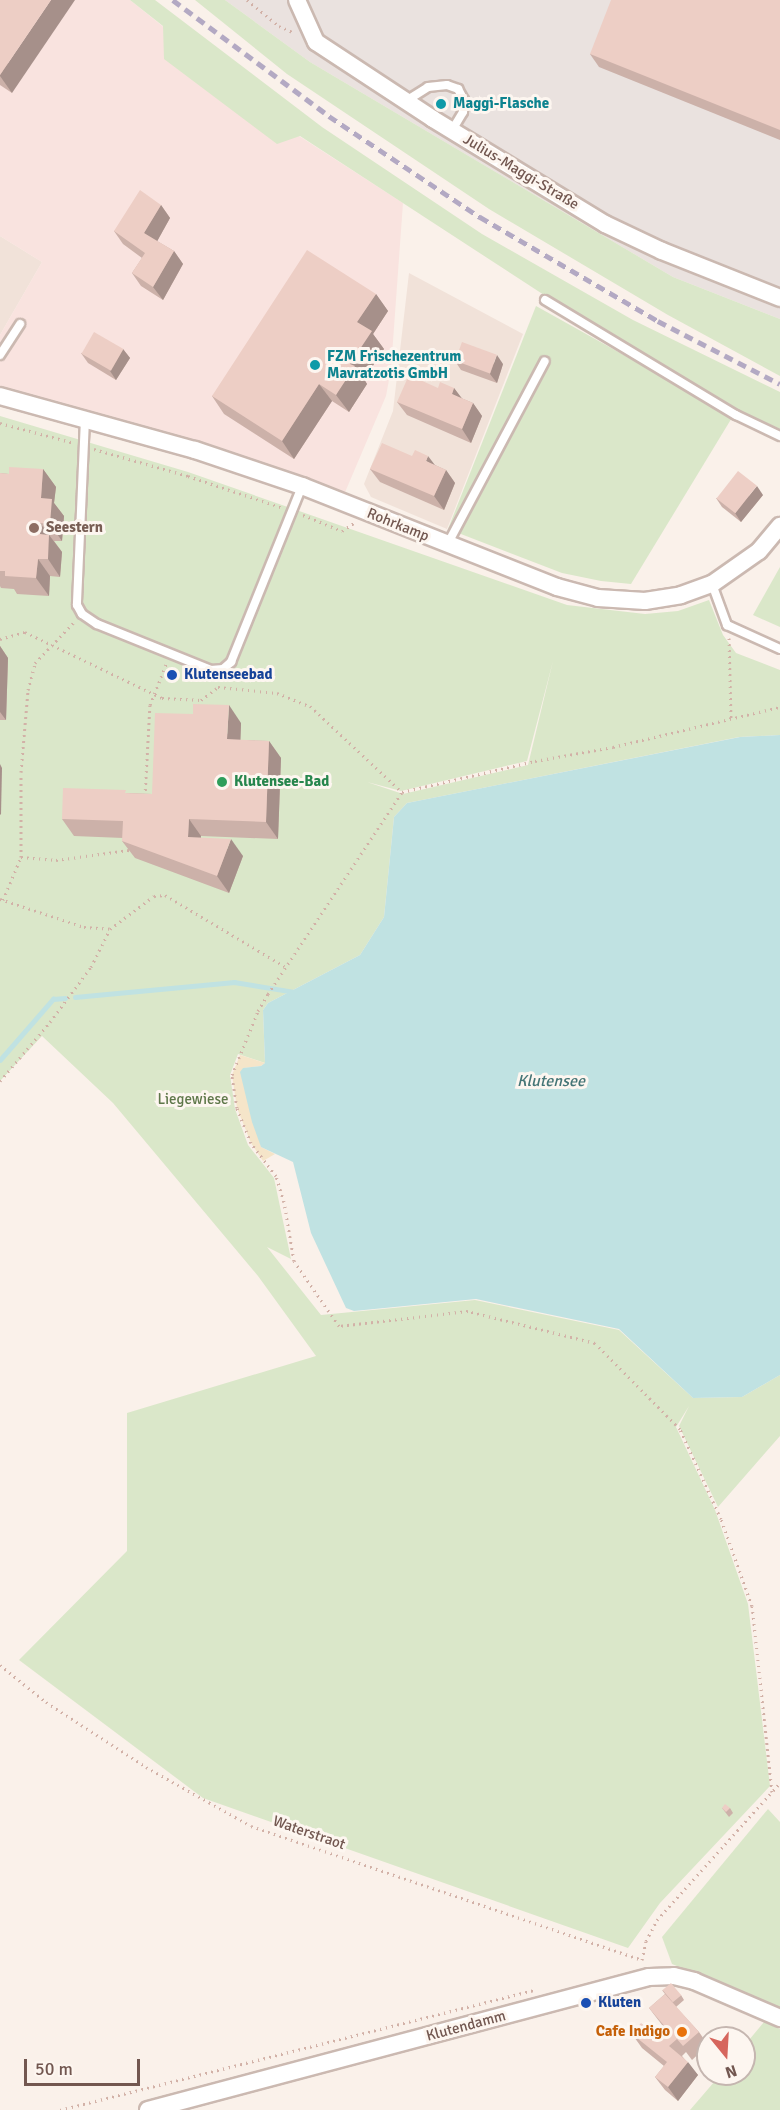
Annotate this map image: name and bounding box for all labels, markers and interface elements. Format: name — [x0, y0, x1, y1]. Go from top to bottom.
place label: Maggi-Flasche — [453, 95, 549, 113]
marker: Maggi-Flasche — [434, 97, 448, 111]
street label: Julius-Maggi-Straße — [460, 130, 582, 214]
place label: FZM Frischezentrum Mavratzotis GmbH — [327, 347, 461, 382]
marker: FZM Frischezentrum Mavratzotis GmbH — [308, 358, 322, 372]
street label: Rohrkamp — [364, 504, 432, 546]
place label: Seestern — [46, 519, 103, 537]
marker: Seestern — [27, 521, 41, 535]
place label: Klutenseebad — [184, 666, 272, 684]
marker: Klutenseebad — [165, 668, 179, 682]
place label: Klutensee-Bad — [234, 773, 329, 791]
marker: Klutensee-Bad — [215, 775, 229, 789]
water label: Klutensee — [517, 1071, 585, 1091]
park label: Liegewiese — [157, 1091, 229, 1109]
street label: Waterstraot — [270, 1812, 348, 1854]
place label: Kluten — [598, 1994, 641, 2012]
marker: Kluten — [579, 1996, 593, 2010]
street label: Klutendamm — [424, 2007, 508, 2045]
place label: Cafe Indigo — [596, 2023, 670, 2041]
marker: Cafe Indigo — [675, 2025, 689, 2039]
north arrow — [696, 2026, 756, 2086]
scale bar — [27, 2047, 142, 2085]
text: 50 m — [35, 2058, 73, 2080]
text: N — [723, 2060, 739, 2082]

